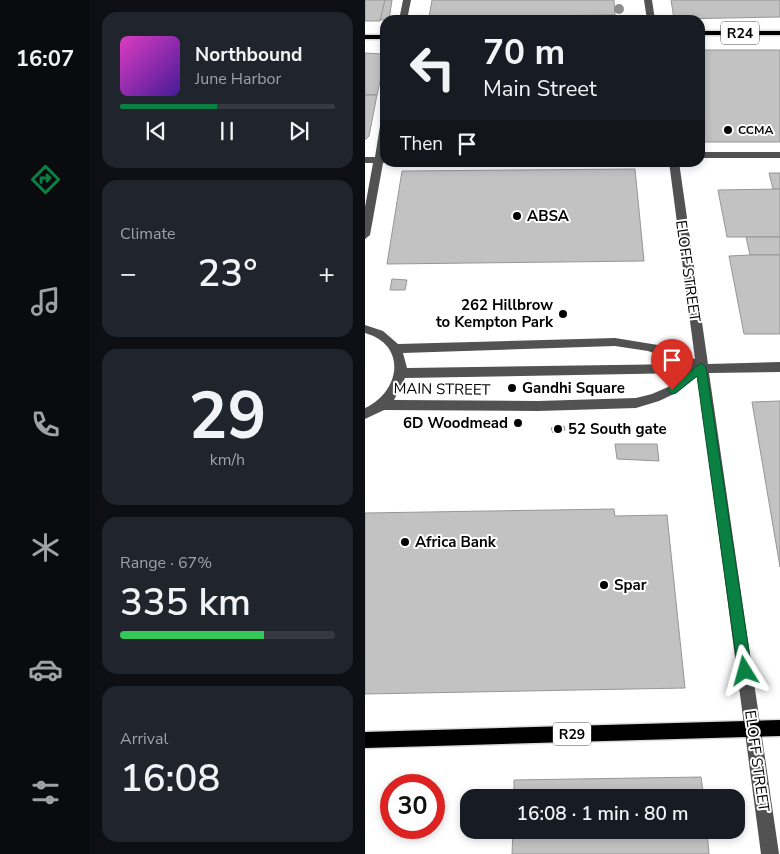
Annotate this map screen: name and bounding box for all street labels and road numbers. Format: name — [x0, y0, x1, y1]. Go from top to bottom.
road number: R24 — [721, 22, 759, 44]
street label: ELOFF STREET — [671, 219, 705, 323]
street label: MAIN STREET — [393, 378, 491, 400]
street label: ELOFF STREET — [740, 709, 774, 813]
road number: R29 — [553, 722, 591, 746]

